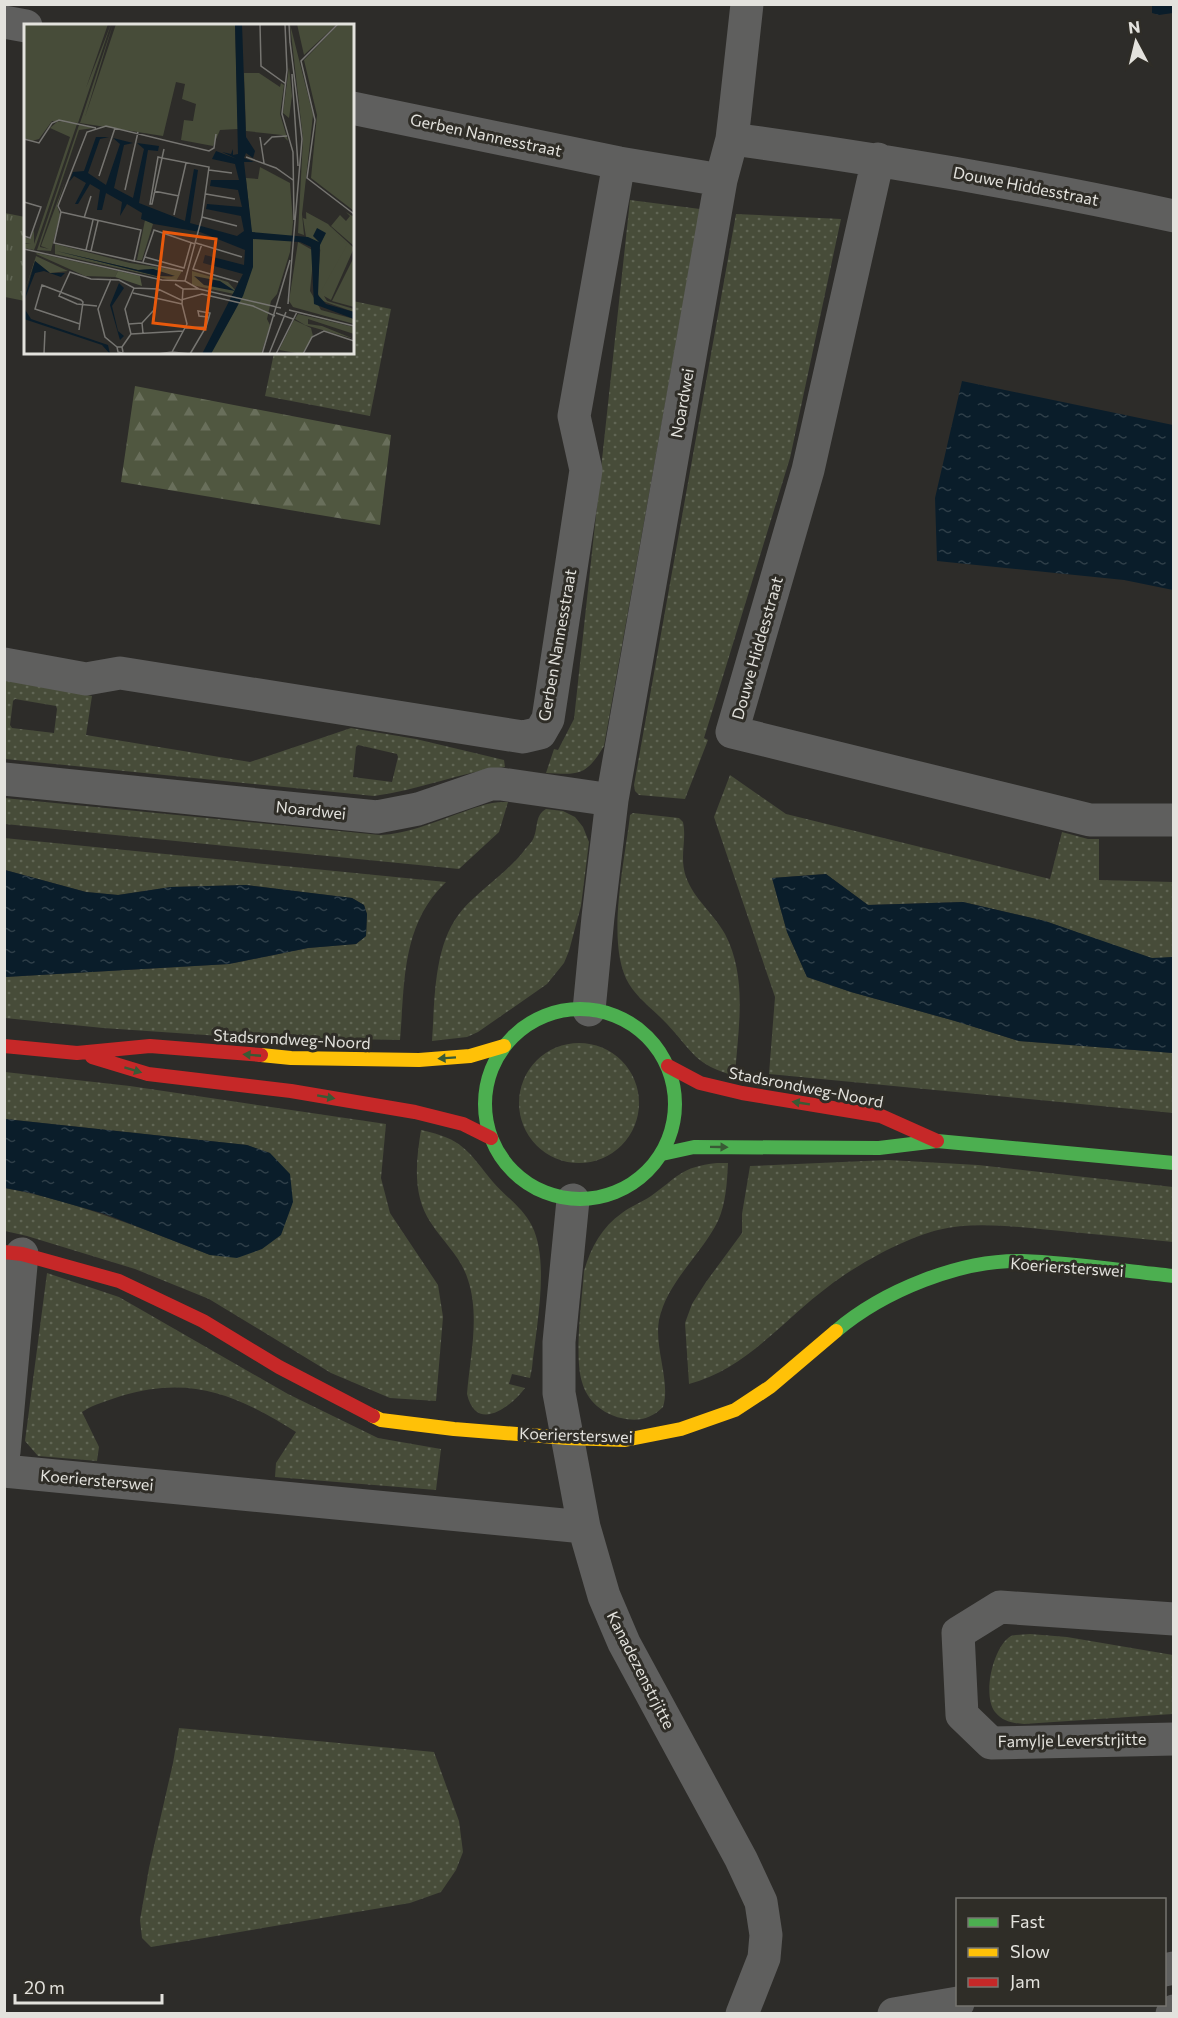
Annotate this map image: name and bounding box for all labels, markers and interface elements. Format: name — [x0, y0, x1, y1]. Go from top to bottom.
north arrow — [1106, 12, 1166, 72]
text: N — [1127, 16, 1141, 37]
inset map — [24, 24, 354, 354]
street label: Gerben Nannesstraat — [409, 109, 564, 160]
street label: Douwe Hiddesstraat — [952, 162, 1101, 209]
street label: Noardwei — [666, 367, 697, 439]
street label: Gerben Nannesstraat — [534, 567, 579, 723]
street label: Douwe Hiddesstraat — [727, 574, 786, 722]
street label: Noardwei — [275, 796, 347, 823]
street label: Stadsrondweg-Noord — [213, 1025, 371, 1052]
one-way arrow — [243, 1050, 262, 1059]
one-way arrow — [438, 1053, 457, 1063]
street label: Stadsrondweg-Noord — [727, 1062, 885, 1111]
one-way arrow — [124, 1066, 142, 1075]
one-way arrow — [317, 1093, 336, 1102]
one-way arrow — [792, 1098, 811, 1107]
one-way arrow — [710, 1142, 729, 1152]
street label: Koeriersterswei — [1010, 1253, 1124, 1280]
street label: Koeriersterswei — [519, 1423, 633, 1446]
street label: Koeriersterswei — [40, 1465, 154, 1494]
street label: Kanadezenstrjitte — [604, 1608, 679, 1732]
street label: Famylje Leverstrjitte — [998, 1729, 1146, 1750]
legend — [956, 1898, 1166, 2006]
text: Fast — [1010, 1910, 1045, 1932]
text: Slow — [1010, 1940, 1050, 1962]
scale bar — [15, 1967, 162, 2005]
text: Jam — [1010, 1970, 1040, 1992]
text: 20 m — [24, 1976, 65, 1998]

